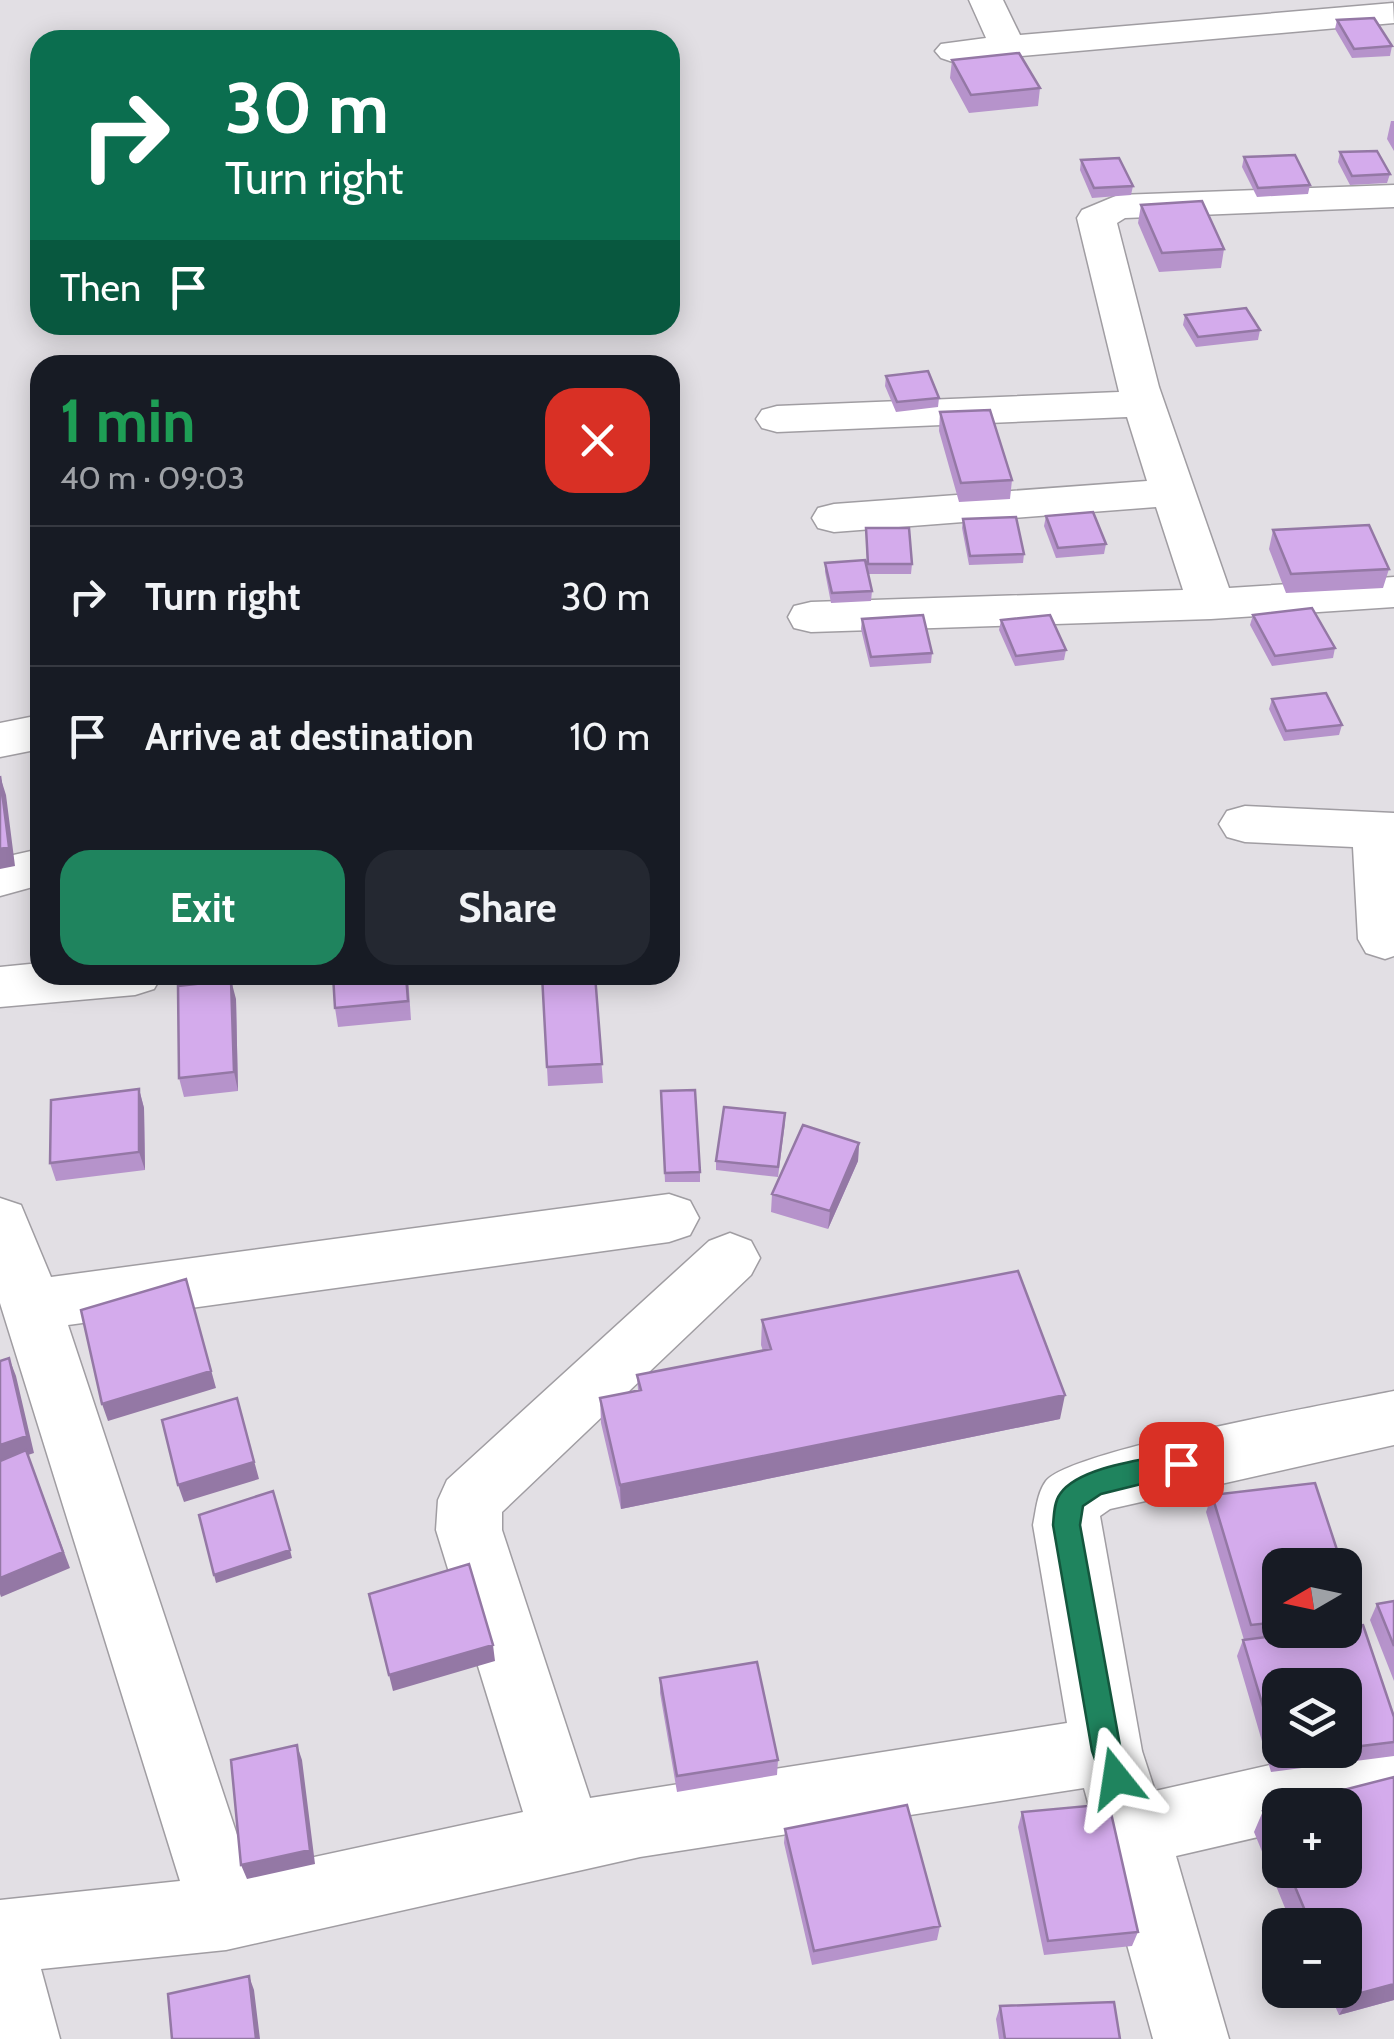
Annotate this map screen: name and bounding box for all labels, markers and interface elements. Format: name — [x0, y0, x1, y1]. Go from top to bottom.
text: 30 m — [225, 65, 389, 151]
icon: right — [60, 70, 190, 200]
text: Turn right — [225, 151, 404, 205]
icon: arrive — [161, 260, 216, 315]
text: Then — [60, 264, 141, 311]
text: 1 min — [60, 384, 195, 457]
button: close — [545, 388, 650, 493]
text: 40 m · 09:03 — [60, 458, 245, 497]
icon: right — [60, 569, 115, 624]
text: Turn right — [145, 573, 301, 620]
text: 30 m — [561, 573, 650, 620]
icon: arrive — [60, 709, 115, 764]
text: Arrive at destination — [145, 713, 474, 760]
text: 10 m — [569, 713, 650, 760]
button: Exit — [60, 850, 345, 965]
button: Share — [365, 850, 650, 965]
pin — [1139, 1422, 1224, 1507]
icon: arrive — [1154, 1437, 1209, 1492]
north arrow — [1262, 1548, 1362, 1648]
map controls — [1262, 1548, 1362, 2008]
button: layers — [1262, 1668, 1362, 1768]
position arrow — [1064, 1726, 1168, 1830]
button: + — [1262, 1788, 1362, 1888]
button: − — [1262, 1908, 1362, 2008]

